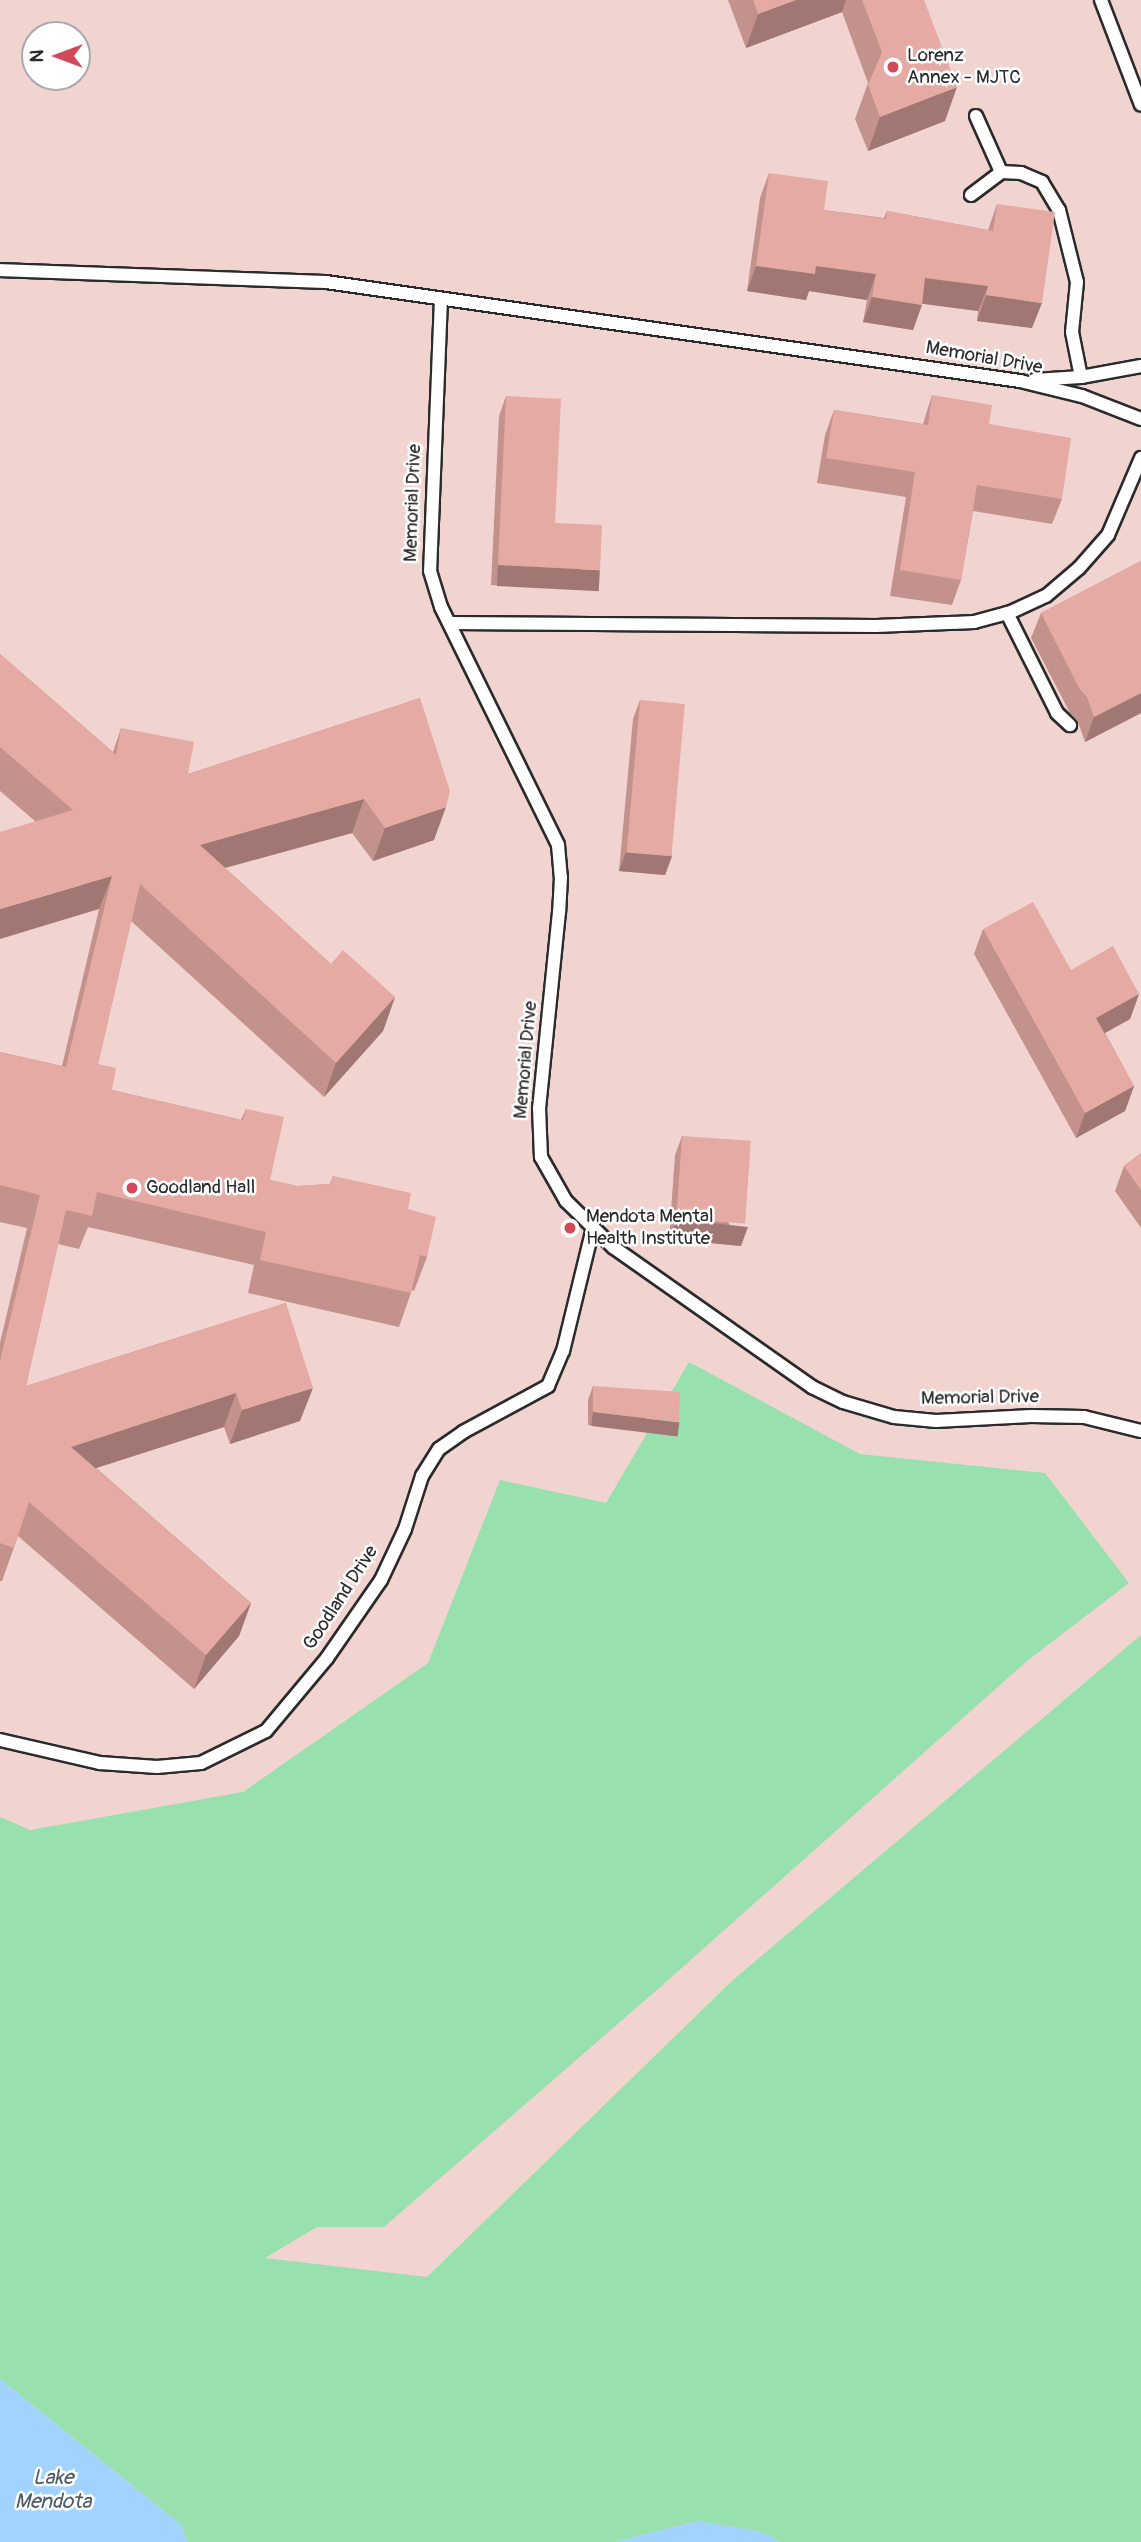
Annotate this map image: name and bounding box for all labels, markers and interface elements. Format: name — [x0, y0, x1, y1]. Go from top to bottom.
north arrow — [21, 21, 91, 91]
place label: Lorenz Annex - MJTC — [907, 45, 1021, 89]
text: N — [25, 50, 49, 62]
marker: Lorenz Annex - MJTC — [885, 59, 901, 75]
street label: Memorial Drive — [924, 337, 1044, 379]
street label: Memorial Drive — [400, 444, 426, 562]
street label: Memorial Drive — [509, 1000, 543, 1120]
place label: Goodland Hall — [146, 1177, 255, 1199]
marker: Goodland Hall — [124, 1180, 140, 1196]
place label: Mendota Mental Health Institute — [586, 1206, 713, 1250]
marker: Mendota Mental Health Institute — [560, 1218, 580, 1238]
street label: Memorial Drive — [921, 1386, 1039, 1410]
street label: Goodland Drive — [299, 1542, 383, 1654]
water label: Lake Mendota — [15, 2465, 91, 2515]

